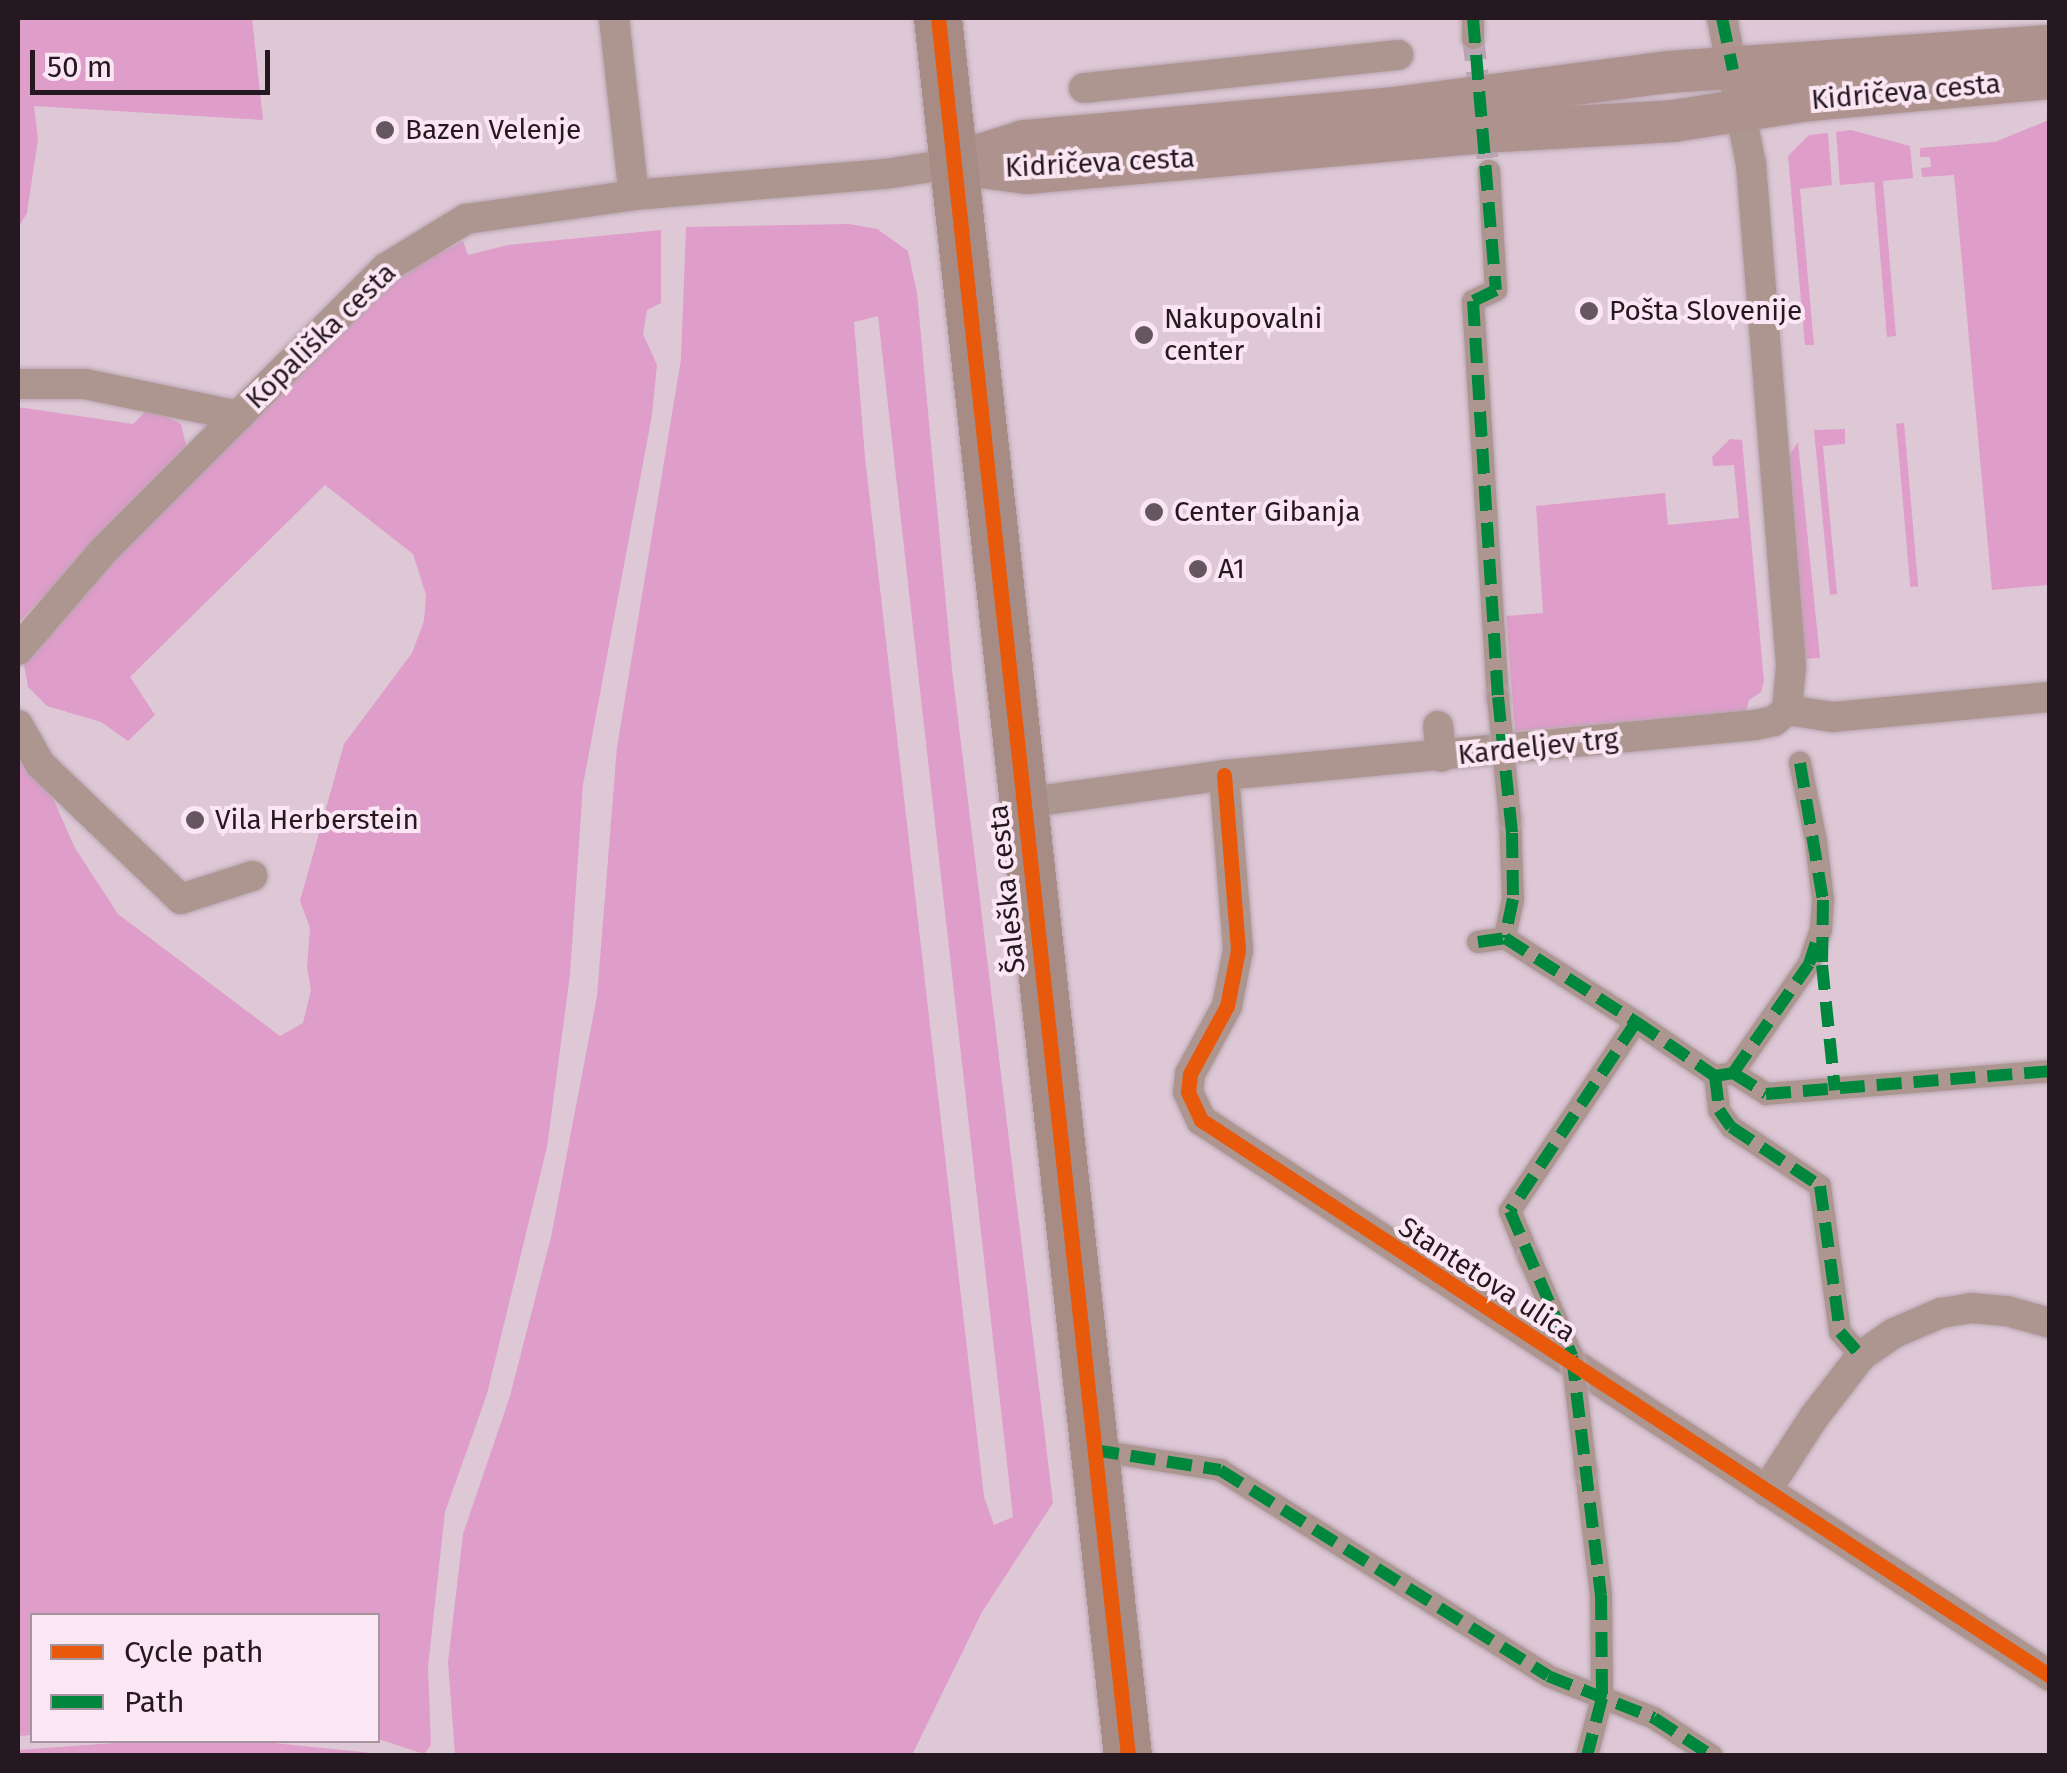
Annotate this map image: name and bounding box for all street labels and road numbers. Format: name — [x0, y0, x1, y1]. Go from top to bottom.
street label: Kidričeva cesta — [1810, 67, 2002, 117]
street label: Kidričeva cesta — [1004, 141, 1196, 185]
street label: Kopališka cesta — [239, 256, 403, 416]
street label: Kardeljev trg — [1456, 722, 1620, 772]
street label: Šaleška cesta — [981, 803, 1033, 975]
street label: Stantetova ulica — [1392, 1210, 1582, 1350]

